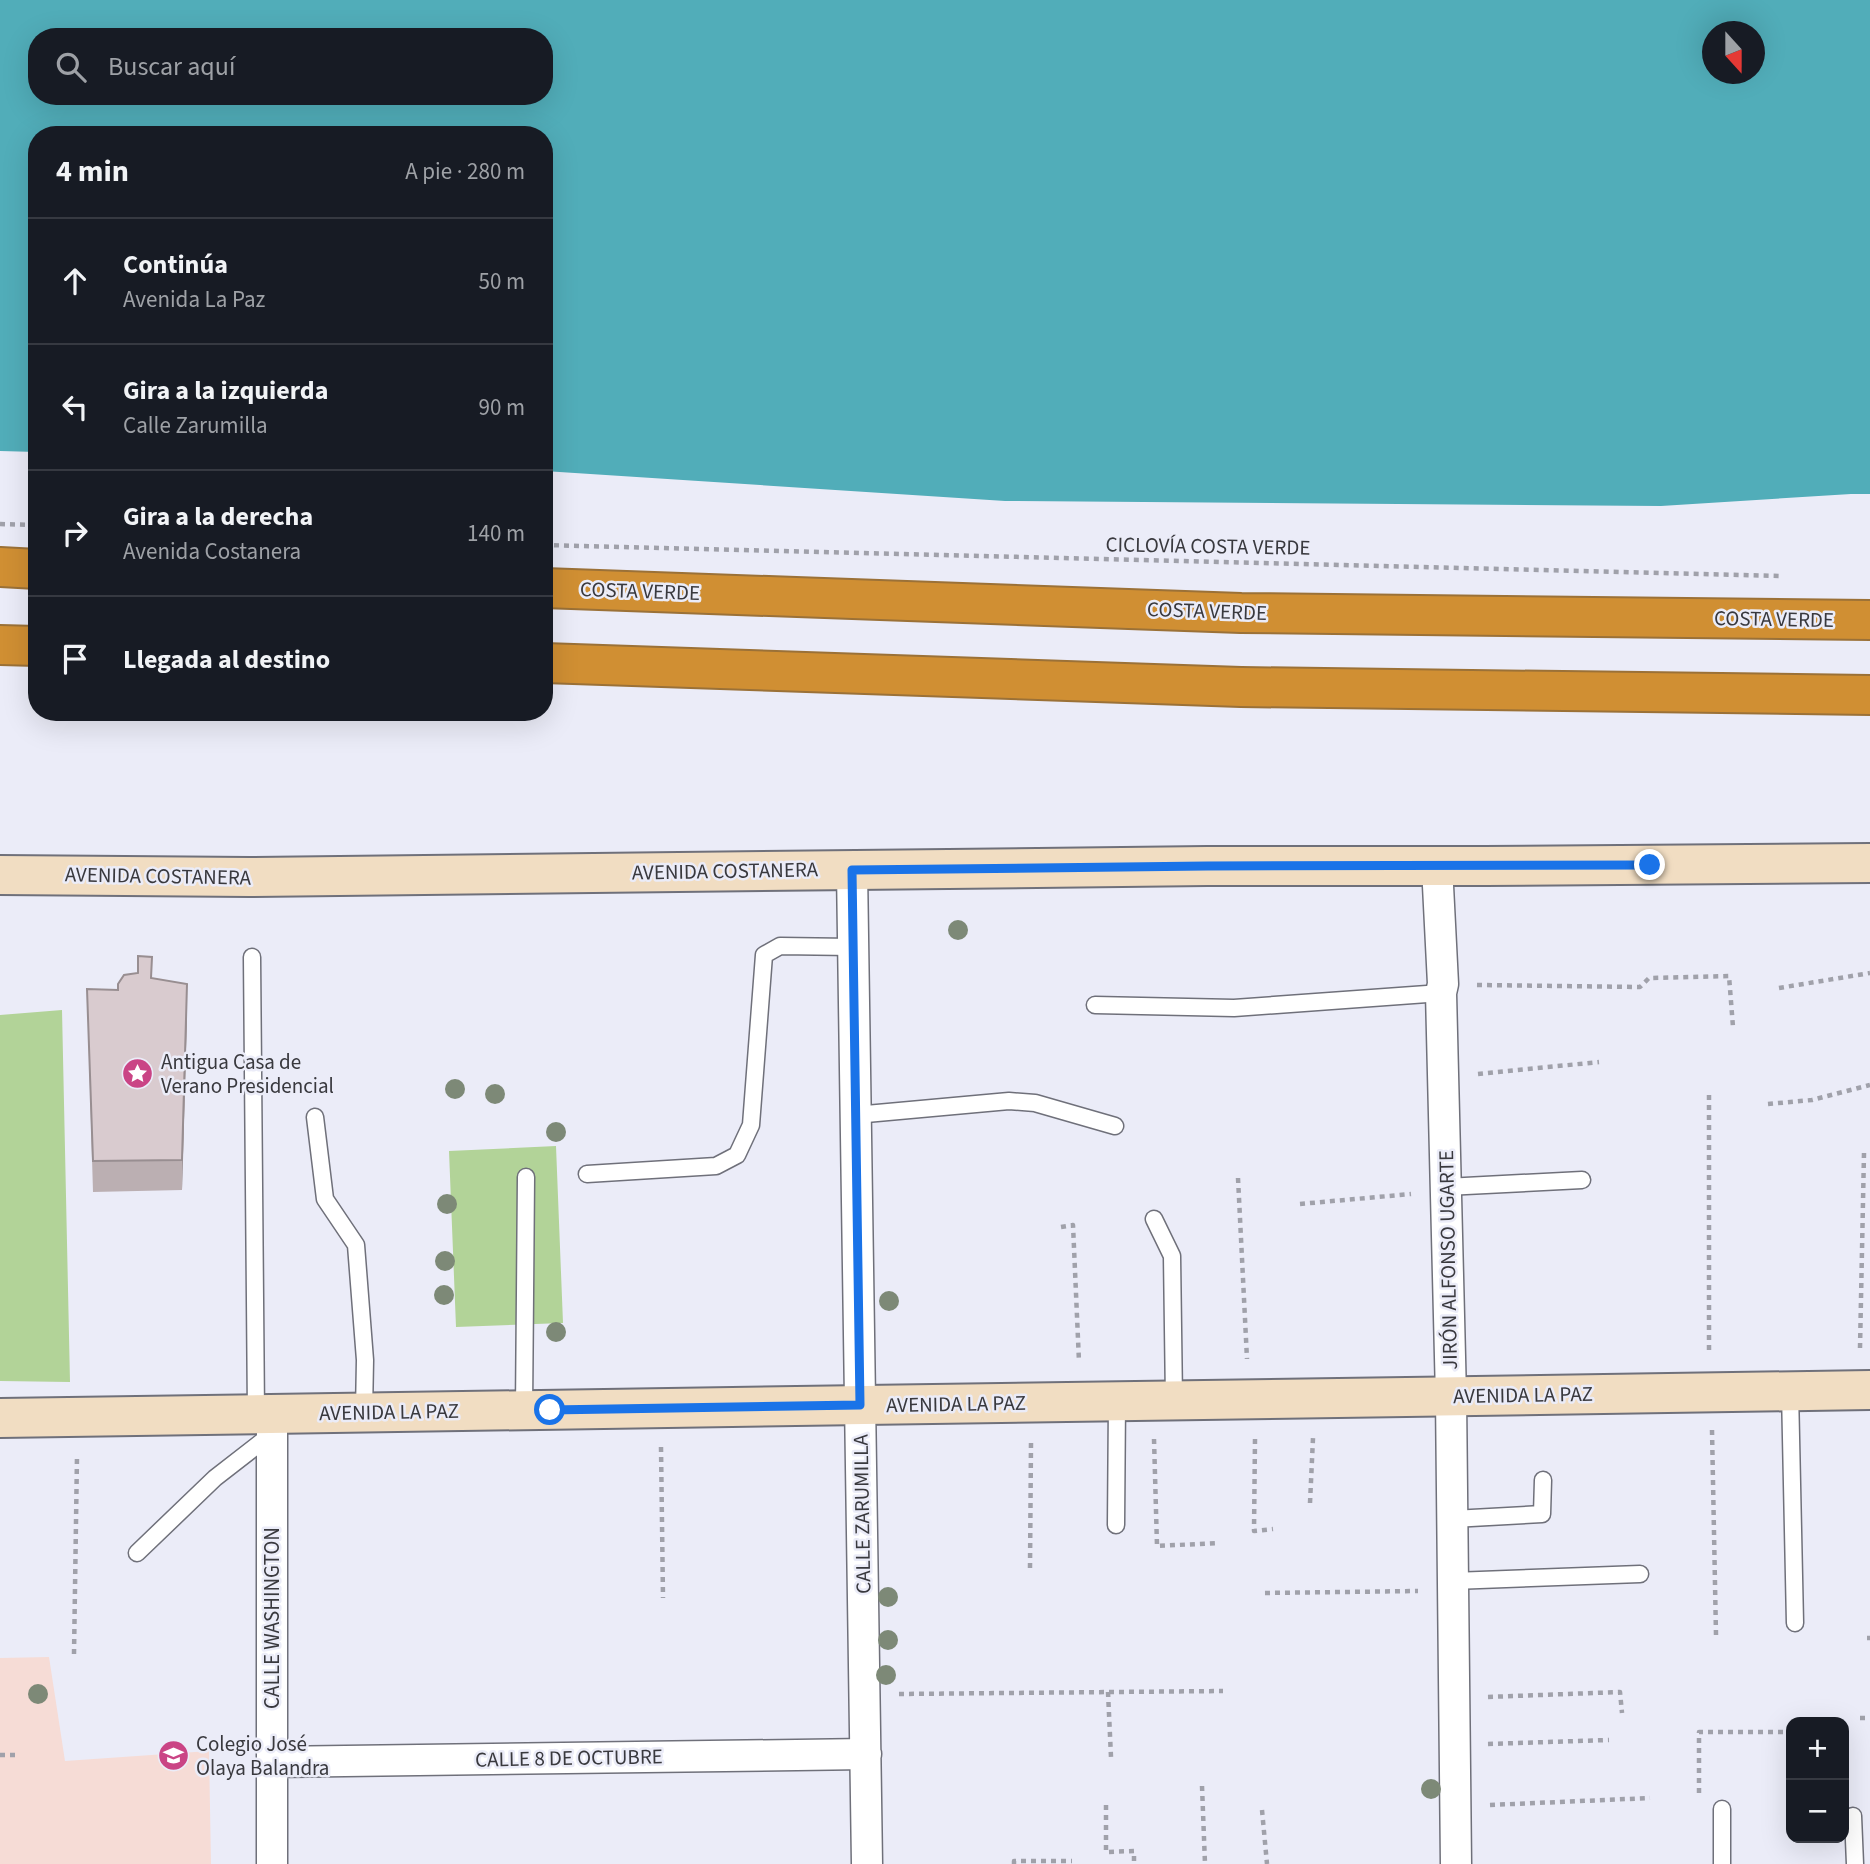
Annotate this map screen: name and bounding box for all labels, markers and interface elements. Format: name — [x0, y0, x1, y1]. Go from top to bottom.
north arrow — [1702, 21, 1765, 84]
search box — [28, 28, 553, 105]
icon: search — [52, 48, 90, 86]
text: Buscar aquí — [108, 48, 235, 85]
text: 4 min — [56, 150, 129, 193]
text: A pie · 280 m — [405, 155, 525, 188]
text: Continúa — [123, 246, 228, 283]
icon: ahead — [56, 262, 94, 300]
text: 50 m — [478, 265, 525, 298]
text: Avenida La Paz — [123, 283, 265, 316]
text: Gira a la izquierda — [123, 372, 328, 409]
icon: left — [56, 388, 94, 426]
text: 90 m — [478, 391, 525, 424]
text: Calle Zarumilla — [123, 409, 268, 442]
text: Gira a la derecha — [123, 498, 313, 535]
icon: right — [56, 514, 94, 552]
text: 140 m — [467, 517, 525, 550]
street label: CICLOVÍA COSTA VERDE — [1105, 529, 1311, 563]
text: Avenida Costanera — [123, 535, 301, 568]
street label: COSTA VERDE — [580, 574, 700, 608]
street label: COSTA VERDE — [1147, 594, 1267, 628]
street label: COSTA VERDE — [1714, 603, 1834, 635]
icon: arrive — [56, 640, 94, 678]
text: Llegada al destino — [123, 641, 330, 678]
route end — [1634, 849, 1665, 880]
street label: AVENIDA COSTANERA — [632, 854, 819, 888]
street label: AVENIDA COSTANERA — [65, 859, 252, 893]
place label: Antigua Casa de Verano Presidencial — [161, 1047, 334, 1101]
place icon: Antigua Casa de Verano Presidencial — [121, 1057, 155, 1091]
street label: JIRÓN ALFONSO UGARTE — [1431, 1150, 1465, 1370]
street label: AVENIDA LA PAZ — [1453, 1379, 1593, 1411]
street label: AVENIDA LA PAZ — [886, 1388, 1026, 1420]
route start — [534, 1394, 565, 1425]
street label: AVENIDA LA PAZ — [319, 1396, 459, 1428]
street label: CALLE ZARUMILLA — [846, 1433, 878, 1594]
street label: CALLE WASHINGTON — [257, 1527, 287, 1709]
map controls — [1786, 1717, 1849, 1843]
button: + — [1786, 1717, 1849, 1780]
place label: Colegio José Olaya Balandra — [196, 1729, 329, 1783]
school or university icon: Colegio José Olaya Balandra — [156, 1739, 190, 1773]
street label: CALLE 8 DE OCTUBRE — [475, 1741, 663, 1775]
button: − — [1786, 1780, 1849, 1843]

